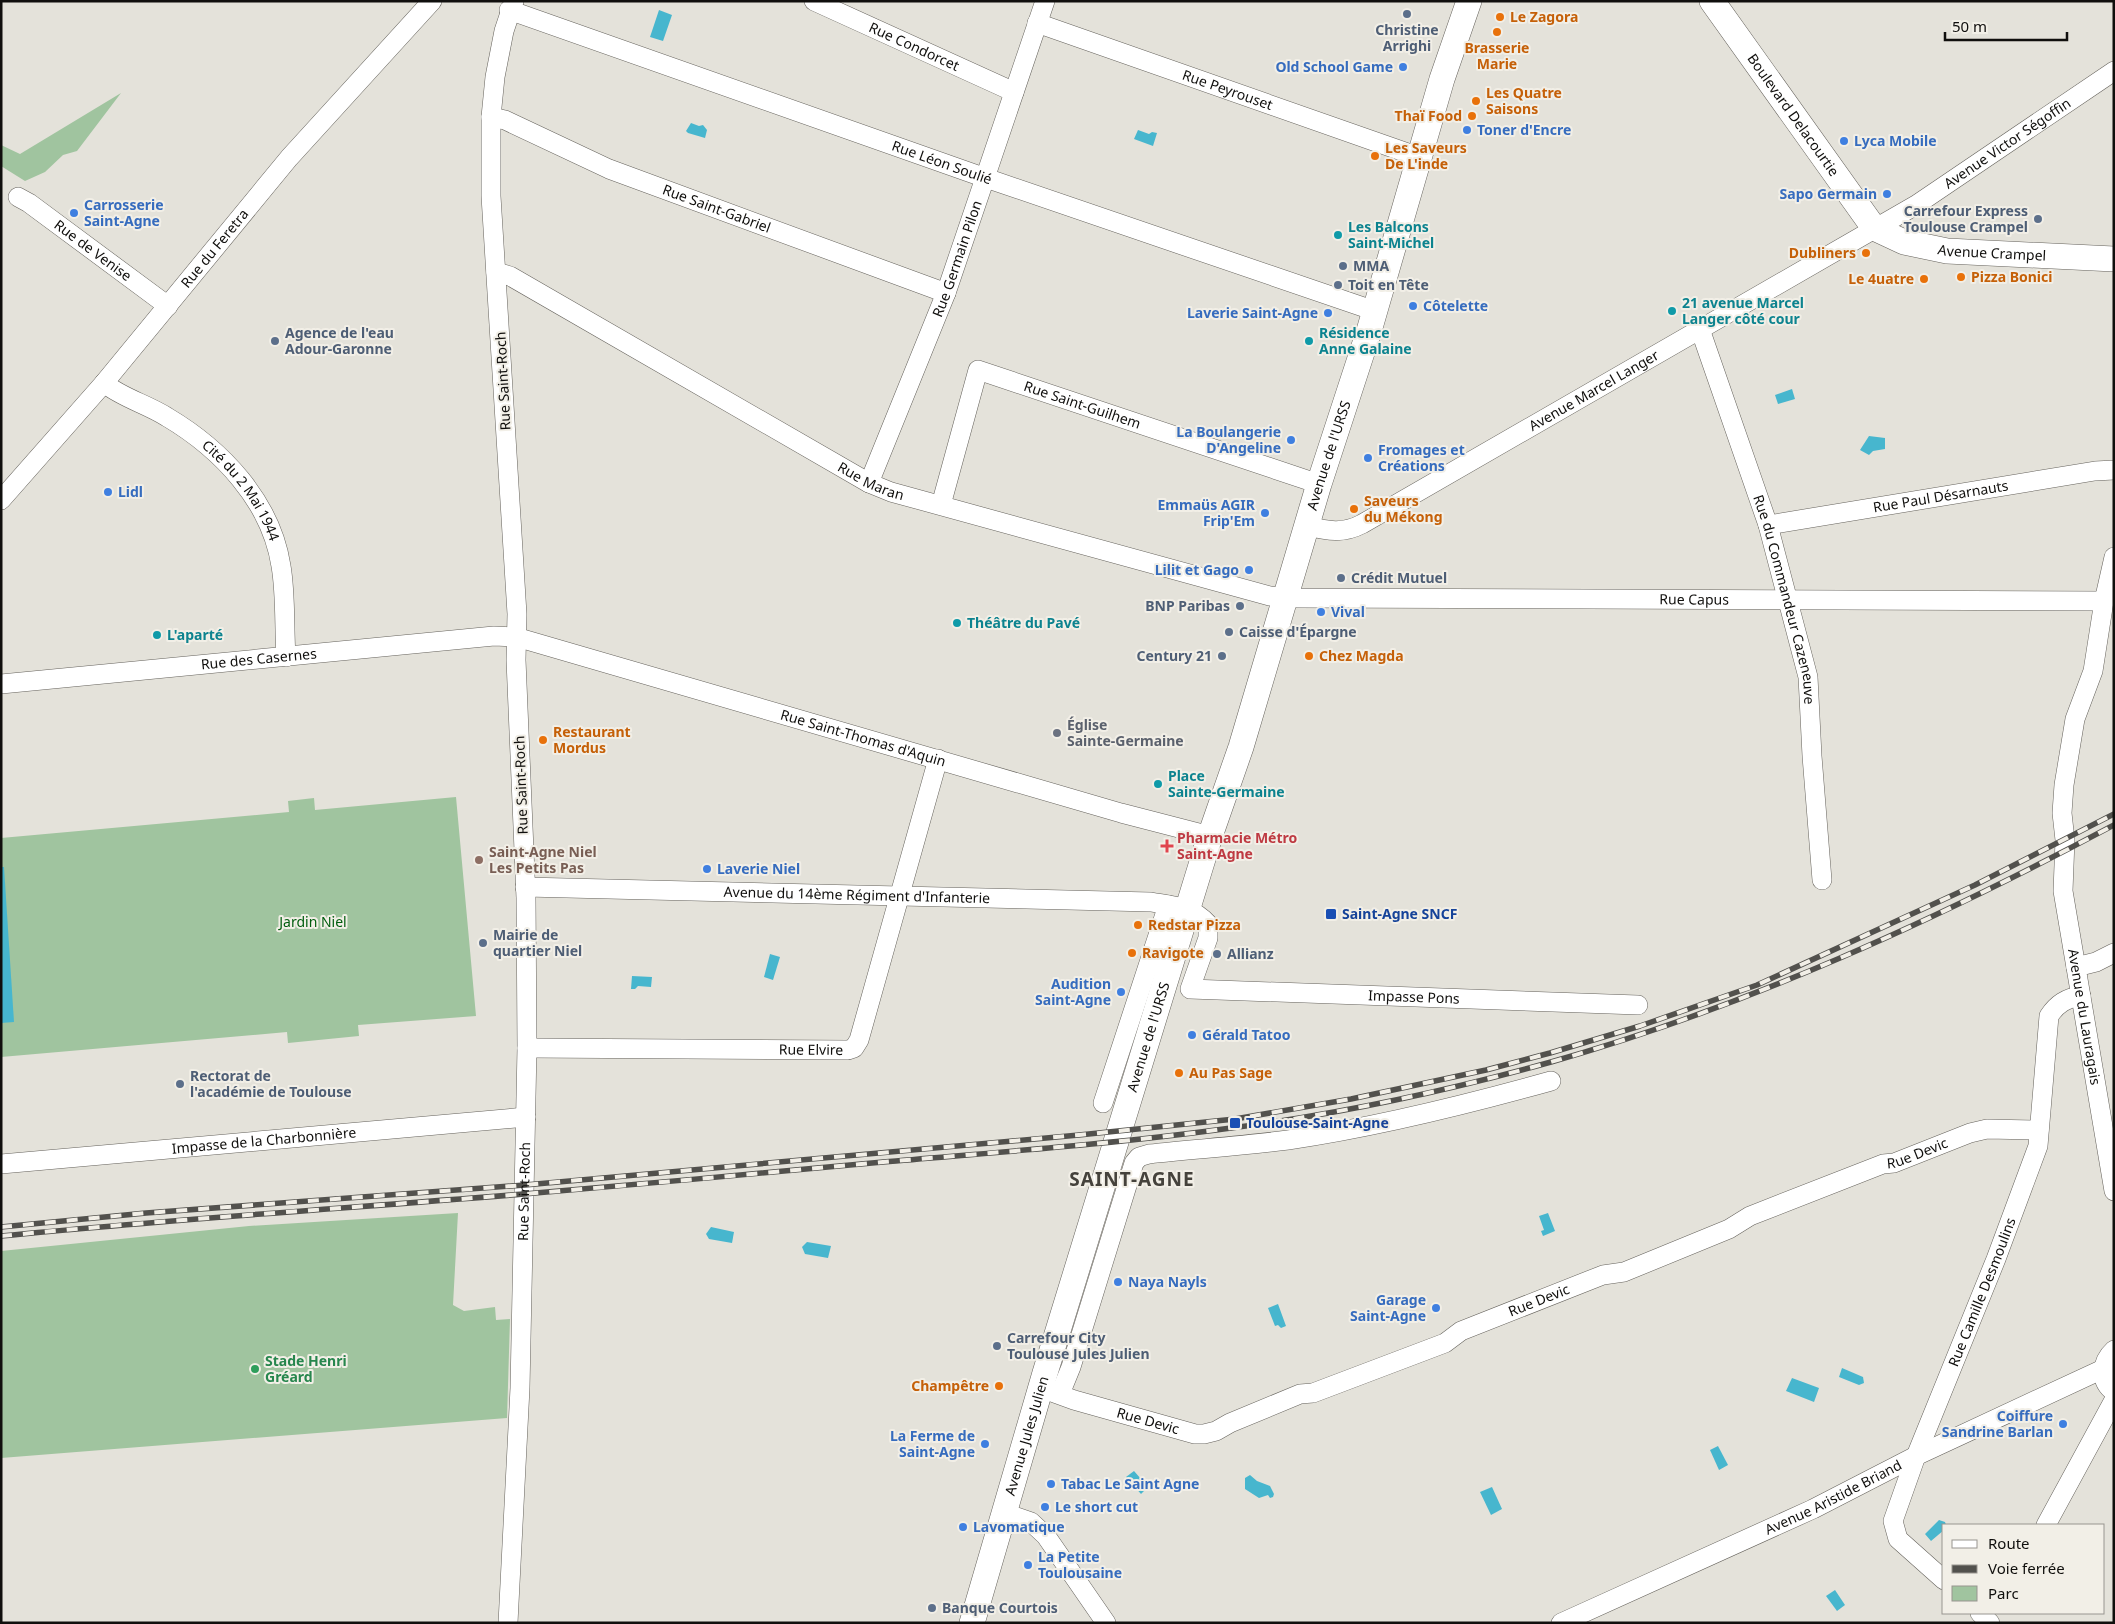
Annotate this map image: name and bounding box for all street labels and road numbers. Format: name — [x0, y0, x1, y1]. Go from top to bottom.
street label: Rue Condorcet — [866, 17, 963, 75]
street label: Boulevard Delacourtie — [1744, 50, 1844, 180]
street label: Rue Peyrouset — [1180, 65, 1276, 114]
street label: Avenue Victor Ségoffin — [1940, 93, 2074, 192]
street label: Rue Léon Soulié — [889, 136, 995, 188]
street label: Rue Saint-Gabriel — [660, 180, 774, 237]
street label: Rue Germain Pilon — [927, 198, 986, 320]
street label: Rue du Feretra — [176, 205, 252, 292]
street label: Rue de Venise — [51, 215, 136, 285]
street label: Avenue Crampel — [1936, 239, 2047, 265]
street label: Rue Saint-Roch — [490, 331, 515, 431]
street label: Avenue Marcel Langer — [1525, 345, 1662, 435]
street label: Rue Saint-Guilhem — [1022, 376, 1143, 433]
street label: Avenue de l'URSS — [1302, 398, 1355, 512]
street label: Cité du 2 Mai 1944 — [198, 435, 284, 543]
street label: Rue Maran — [834, 457, 906, 504]
street label: Rue Paul Désarnauts — [1872, 475, 2010, 516]
street label: Rue du Commandeur Cazeneuve — [1749, 492, 1819, 705]
street label: Rue Capus — [1659, 589, 1729, 609]
street label: Rue des Casernes — [200, 643, 318, 673]
street label: Rue Saint-Thomas d'Aquin — [778, 704, 948, 771]
street label: Rue Saint-Roch — [509, 735, 532, 835]
street label: Avenue du 14ème Régiment d'Infanterie — [724, 882, 990, 907]
street label: Avenue du Lauragais — [2064, 947, 2106, 1086]
street label: Avenue de l'URSS — [1122, 979, 1174, 1094]
street label: Impasse Pons — [1368, 985, 1460, 1008]
street label: Rue Elvire — [779, 1040, 843, 1059]
street label: Impasse de la Charbonnière — [171, 1122, 357, 1158]
street label: Rue Devic — [1886, 1133, 1951, 1173]
street label: Rue Saint-Roch — [513, 1142, 534, 1241]
street label: Rue Camille Desmoulins — [1943, 1214, 2020, 1369]
street label: Rue Devic — [1505, 1279, 1572, 1320]
street label: Avenue Jules Julien — [1000, 1374, 1053, 1498]
street label: Rue Devic — [1115, 1402, 1182, 1438]
street label: Avenue Aristide Briand — [1762, 1455, 1905, 1539]

